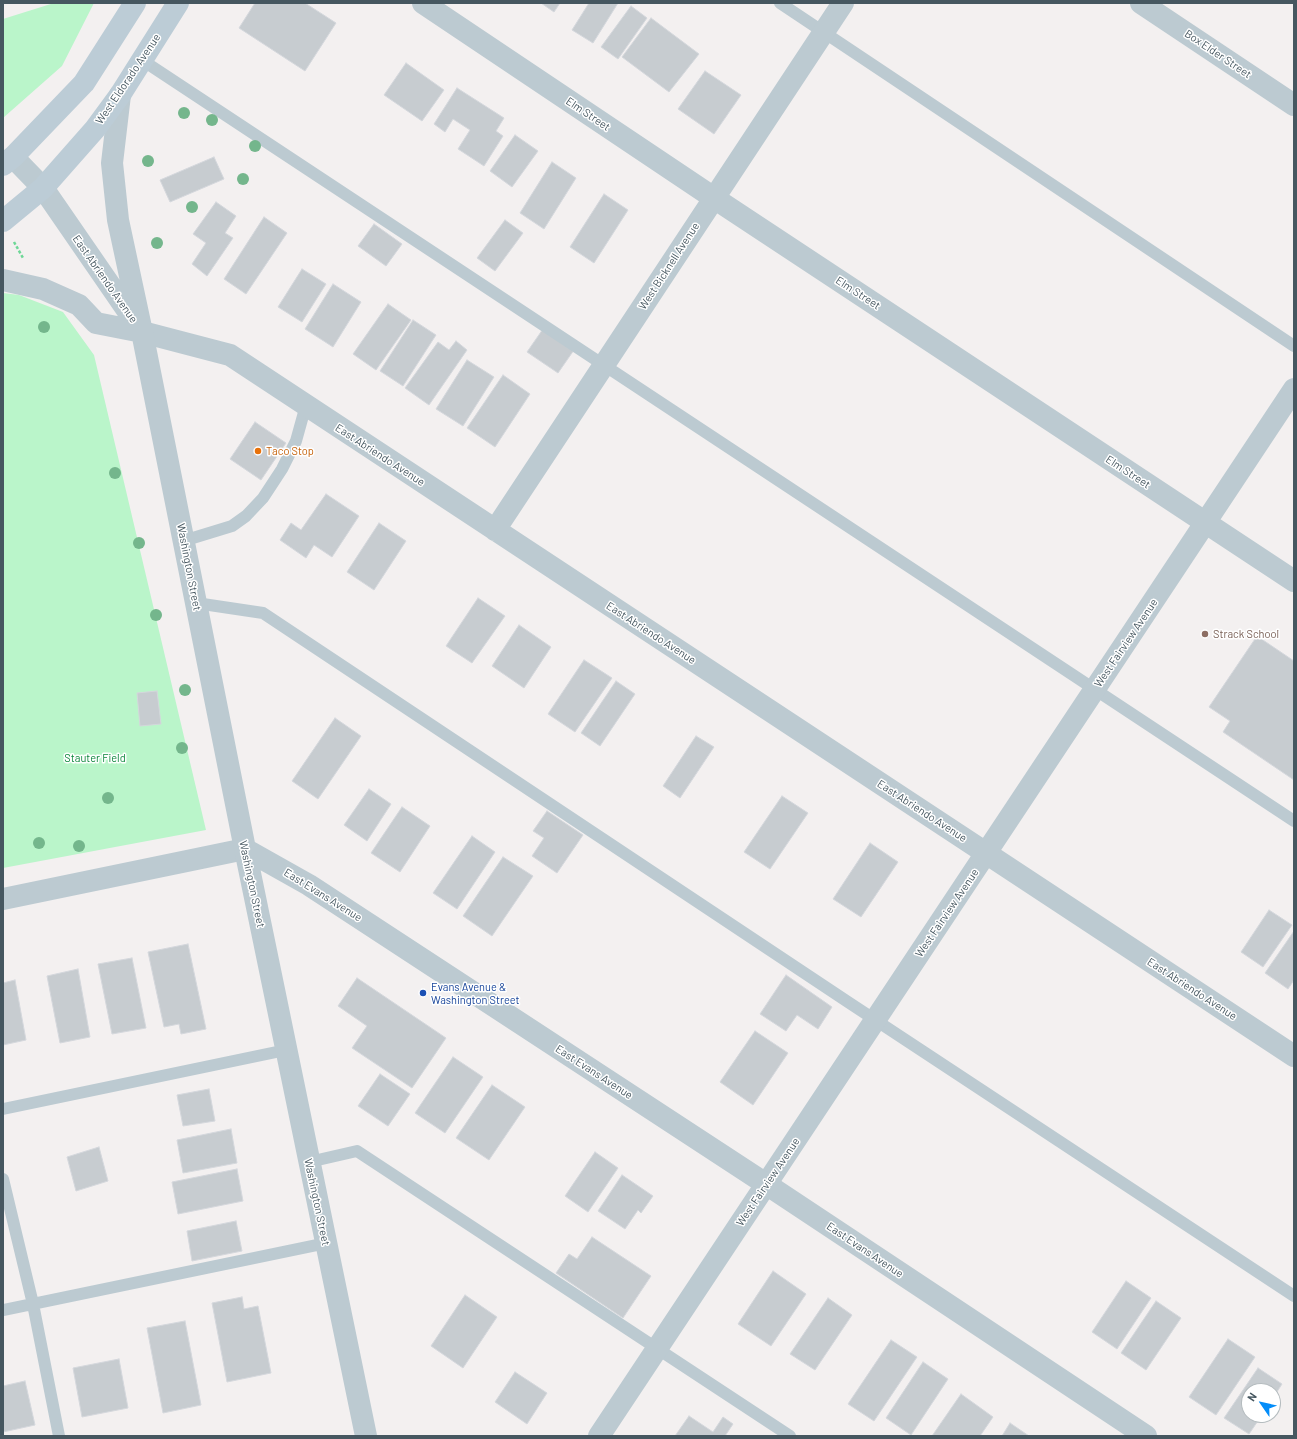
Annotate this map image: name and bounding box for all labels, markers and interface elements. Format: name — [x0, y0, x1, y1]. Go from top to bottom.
street label: Box Elder Street — [1182, 27, 1254, 81]
street label: West Eldorado Avenue — [93, 31, 163, 127]
street label: Elm Street — [563, 94, 613, 134]
street label: West Bicknell Avenue — [636, 220, 702, 312]
street label: East Abriendo Avenue — [70, 233, 140, 325]
street label: Elm Street — [833, 274, 883, 312]
street label: East Abriendo Avenue — [333, 421, 427, 489]
place label: Taco Stop — [266, 444, 314, 458]
marker: Taco Stop — [253, 446, 263, 456]
street label: Elm Street — [1103, 453, 1153, 491]
street label: Washington Street — [174, 522, 204, 612]
street label: West Fairview Avenue — [1091, 596, 1161, 690]
street label: East Abriendo Avenue — [604, 599, 698, 667]
place label: Strack School — [1213, 627, 1279, 641]
marker: Strack School — [1200, 629, 1210, 639]
park label: Stauter Field — [64, 751, 126, 765]
street label: East Abriendo Avenue — [875, 777, 969, 845]
street label: Washington Street — [236, 839, 268, 929]
street label: East Evans Avenue — [282, 866, 364, 924]
street label: West Fairview Avenue — [912, 866, 982, 960]
street label: East Abriendo Avenue — [1145, 955, 1239, 1023]
place label: Evans Avenue & Washington Street — [431, 980, 520, 1006]
marker: Evans Avenue & Washington Street — [418, 988, 428, 998]
street label: East Evans Avenue — [553, 1042, 635, 1102]
street label: West Fairview Avenue — [733, 1135, 803, 1229]
street label: Washington Street — [301, 1157, 333, 1247]
street label: East Evans Avenue — [824, 1219, 906, 1281]
north arrow — [1241, 1383, 1281, 1423]
text: N — [1244, 1390, 1259, 1403]

